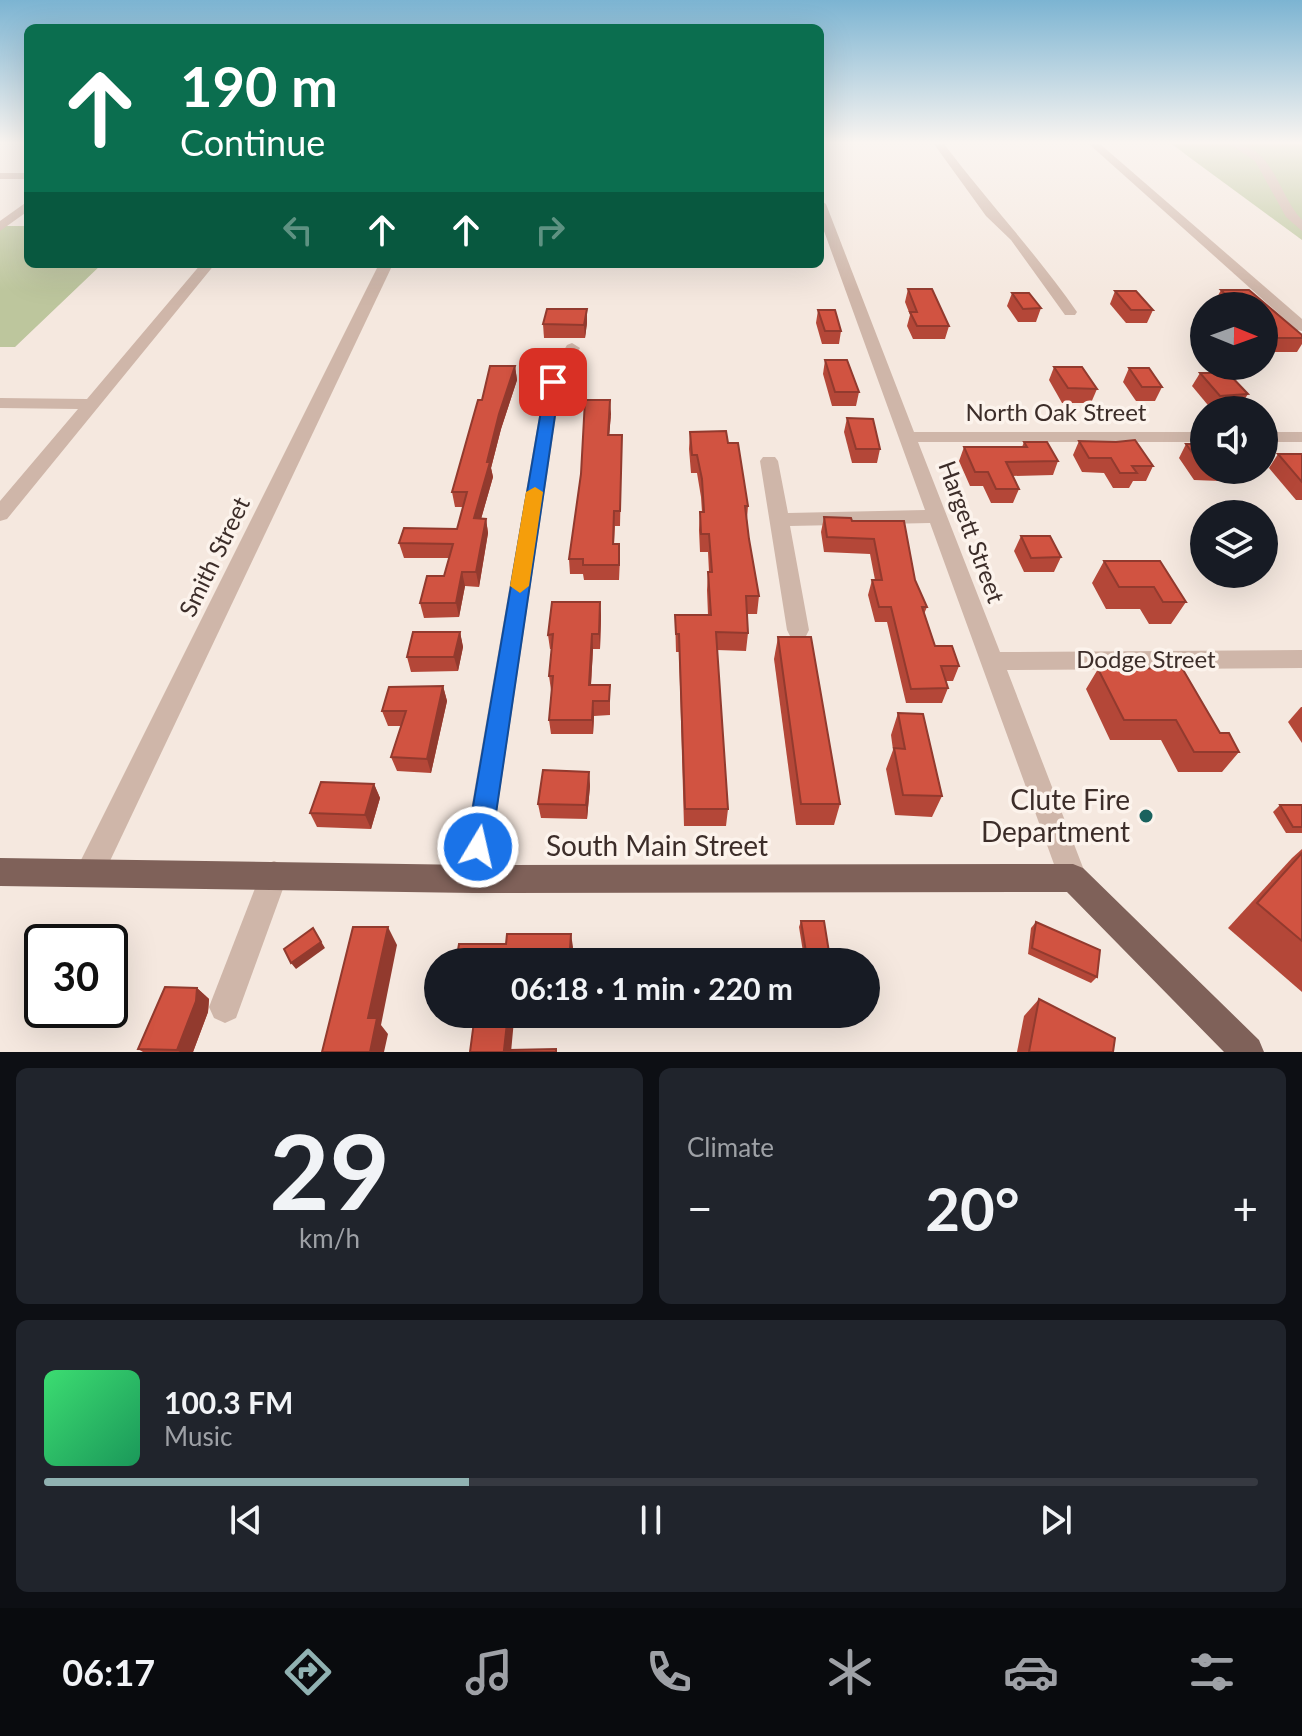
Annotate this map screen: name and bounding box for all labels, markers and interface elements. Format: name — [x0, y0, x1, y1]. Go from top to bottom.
text: 190 m — [180, 52, 338, 119]
icon: ahead — [48, 56, 152, 160]
text: Continue — [180, 120, 325, 164]
icon: left — [276, 208, 320, 252]
icon: ahead — [360, 208, 404, 252]
icon: ahead — [444, 208, 488, 252]
icon: right — [528, 208, 572, 252]
north arrow — [1190, 292, 1278, 380]
map controls — [1190, 292, 1278, 588]
pin — [519, 348, 587, 416]
icon: arrive — [531, 360, 575, 404]
button: sound — [1190, 396, 1278, 484]
street label: North Oak Street — [966, 397, 1147, 426]
street label: Hargett Street — [933, 457, 1012, 607]
street label: Smith Street — [172, 491, 255, 621]
button: layers — [1190, 500, 1278, 588]
street label: Dodge Street — [1076, 644, 1216, 673]
place label: Clute Fire Department — [981, 782, 1130, 848]
position arrow — [436, 805, 520, 889]
marker: Clute Fire Department — [1137, 807, 1155, 825]
street label: South Main Street — [546, 828, 768, 862]
speed limit sign: 30 — [24, 924, 128, 1028]
text: 06:18 · 1 min · 220 m — [511, 970, 793, 1006]
text: 29 — [269, 1107, 390, 1232]
text: Climate — [687, 1131, 774, 1163]
text: 20° — [925, 1172, 1020, 1244]
text: − — [687, 1182, 713, 1234]
text: + — [1232, 1182, 1258, 1234]
text: km/h — [299, 1222, 360, 1254]
text: 100.3 FM — [164, 1384, 293, 1420]
text: Music — [164, 1420, 232, 1452]
icon: previous — [224, 1498, 268, 1542]
icon: pause — [629, 1498, 673, 1542]
icon: next — [1034, 1498, 1078, 1542]
icon: directions — [280, 1644, 336, 1700]
icon: music — [461, 1644, 517, 1700]
icon: phone — [641, 1644, 697, 1700]
icon: climate — [822, 1644, 878, 1700]
icon: car — [1003, 1644, 1059, 1700]
icon: filters — [1184, 1644, 1240, 1700]
text: 06:17 — [62, 1650, 155, 1694]

